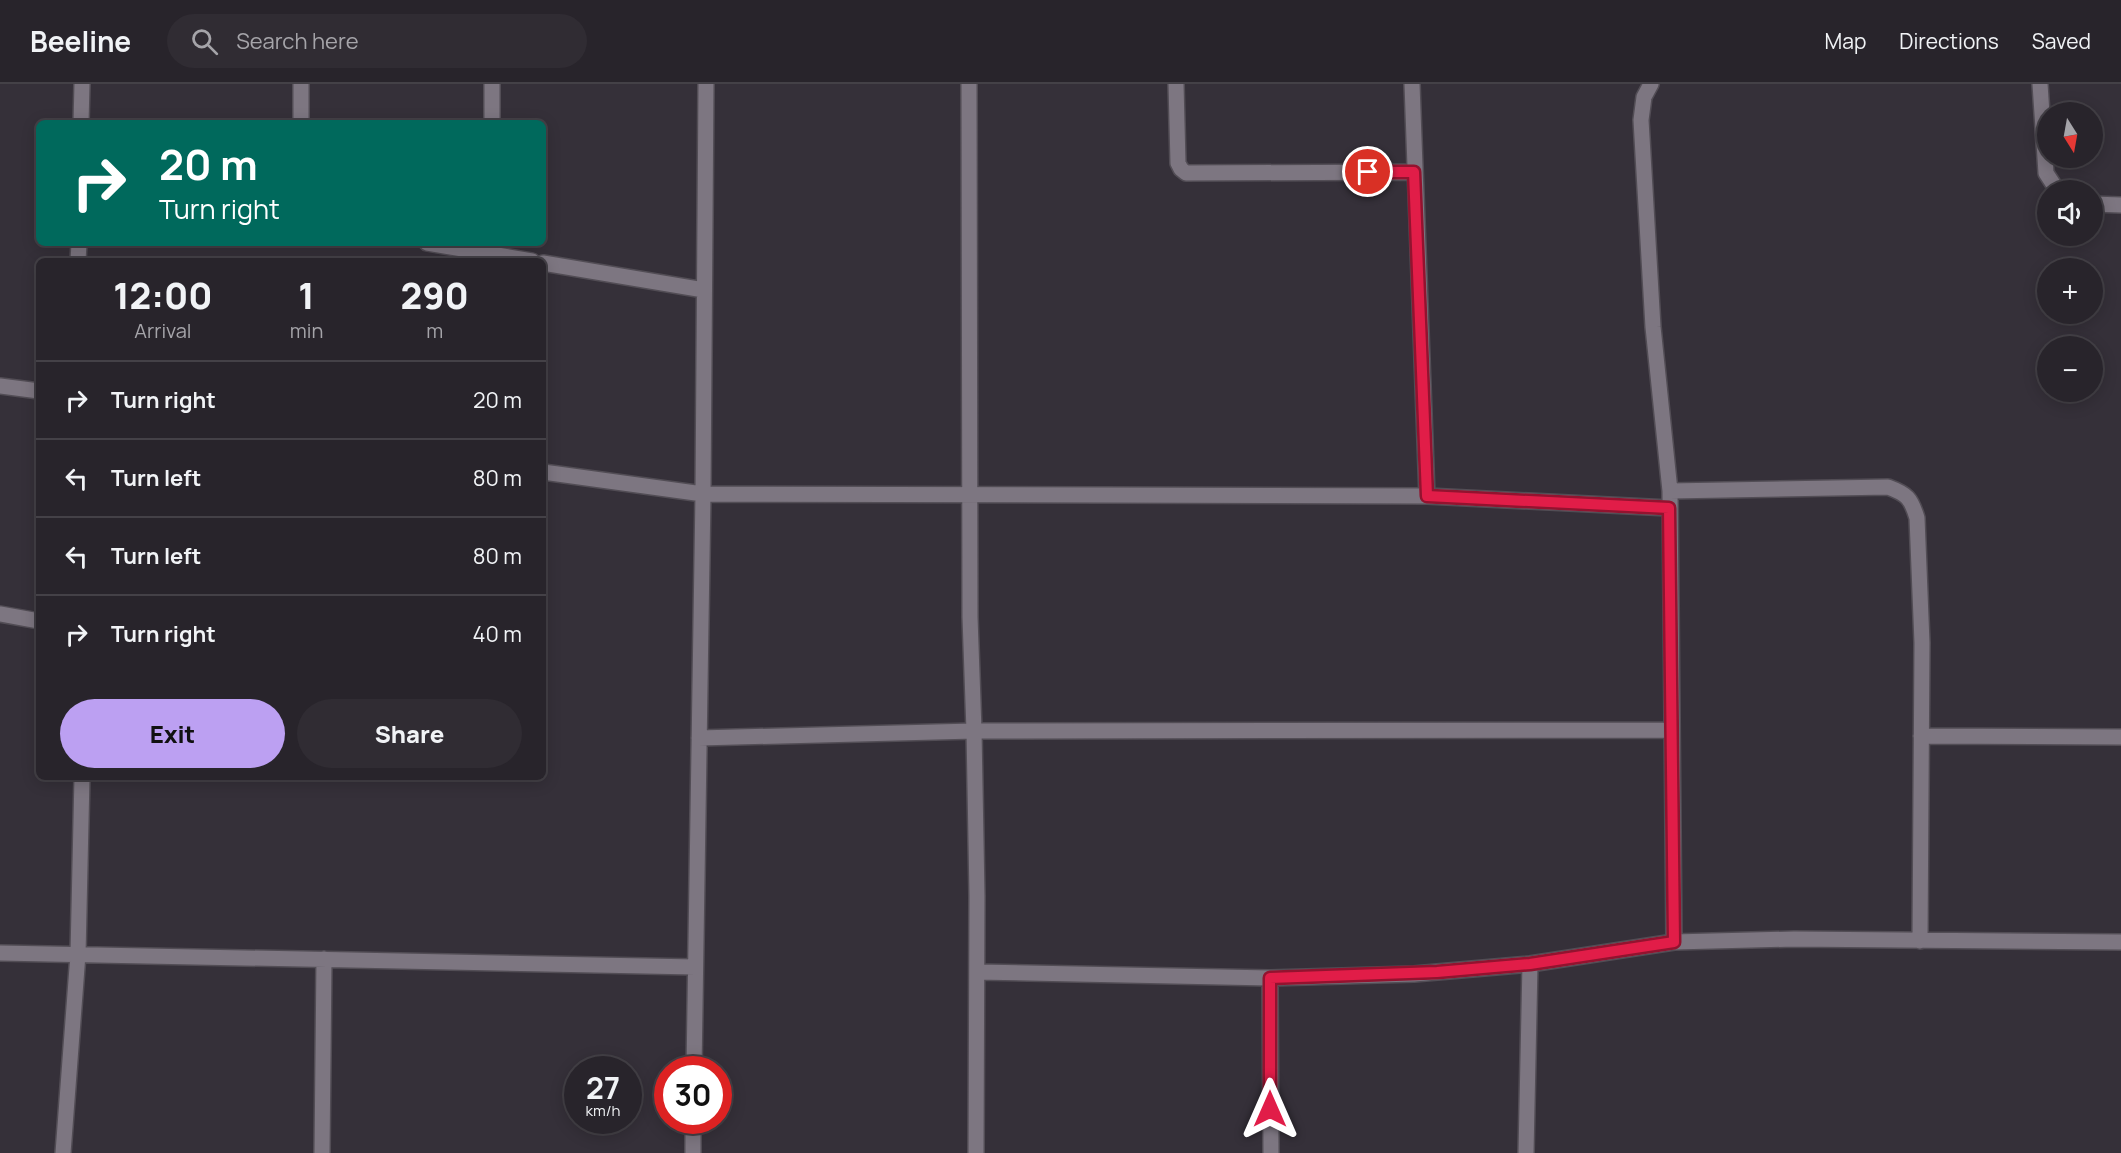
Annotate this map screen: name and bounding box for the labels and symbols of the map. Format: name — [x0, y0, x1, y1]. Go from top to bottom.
north arrow — [2037, 102, 2103, 168]
pin — [1342, 146, 1393, 197]
speed limit sign: 30 — [654, 1056, 732, 1134]
position arrow — [1238, 1077, 1302, 1141]

